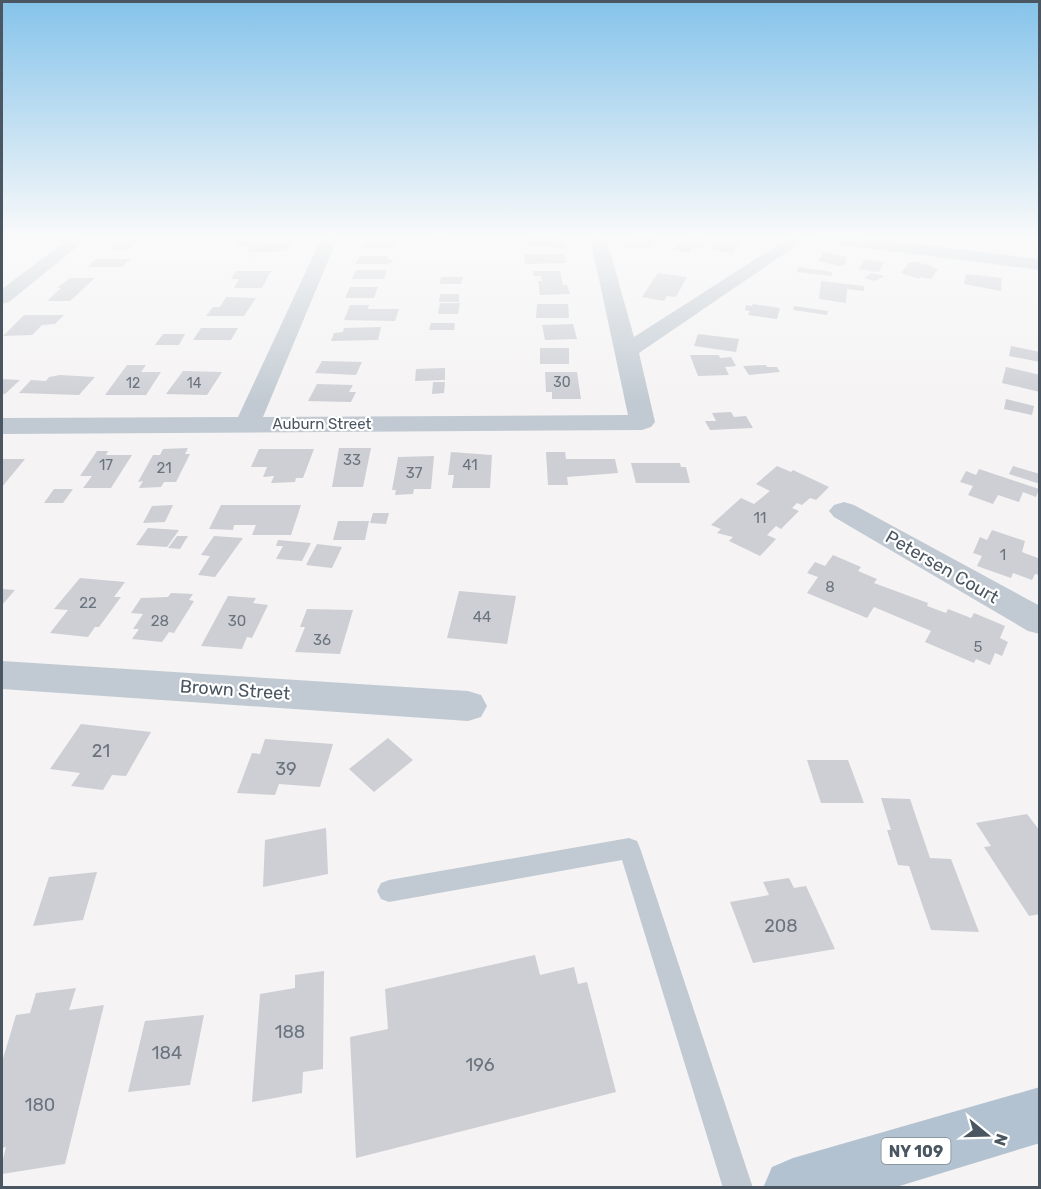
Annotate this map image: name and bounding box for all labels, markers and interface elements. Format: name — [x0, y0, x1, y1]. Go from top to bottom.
house number: 30 — [553, 374, 571, 391]
house number: 12 — [126, 375, 140, 392]
house number: 14 — [187, 375, 202, 392]
street label: Auburn Street — [273, 415, 372, 433]
house number: 33 — [343, 451, 361, 469]
house number: 17 — [99, 456, 113, 474]
house number: 41 — [462, 456, 478, 474]
house number: 21 — [156, 459, 172, 477]
house number: 37 — [406, 464, 423, 482]
house number: 11 — [754, 509, 766, 527]
street label: Petersen Court — [881, 526, 1003, 608]
house number: 1 — [1000, 546, 1006, 564]
house number: 8 — [825, 578, 835, 596]
house number: 22 — [79, 594, 97, 612]
house number: 44 — [473, 608, 491, 626]
house number: 28 — [151, 612, 169, 630]
house number: 30 — [228, 612, 246, 630]
house number: 36 — [313, 631, 331, 649]
house number: 5 — [974, 638, 983, 656]
street label: Brown Street — [179, 675, 291, 705]
house number: 21 — [92, 740, 110, 762]
house number: 39 — [275, 758, 297, 780]
house number: 208 — [764, 915, 798, 937]
house number: 188 — [275, 1021, 305, 1043]
house number: 184 — [152, 1042, 182, 1064]
house number: 196 — [465, 1054, 495, 1076]
house number: 180 — [25, 1094, 55, 1116]
north arrow — [957, 1105, 1017, 1165]
text: N — [990, 1131, 1012, 1148]
road number: NY 109 — [882, 1138, 950, 1164]

